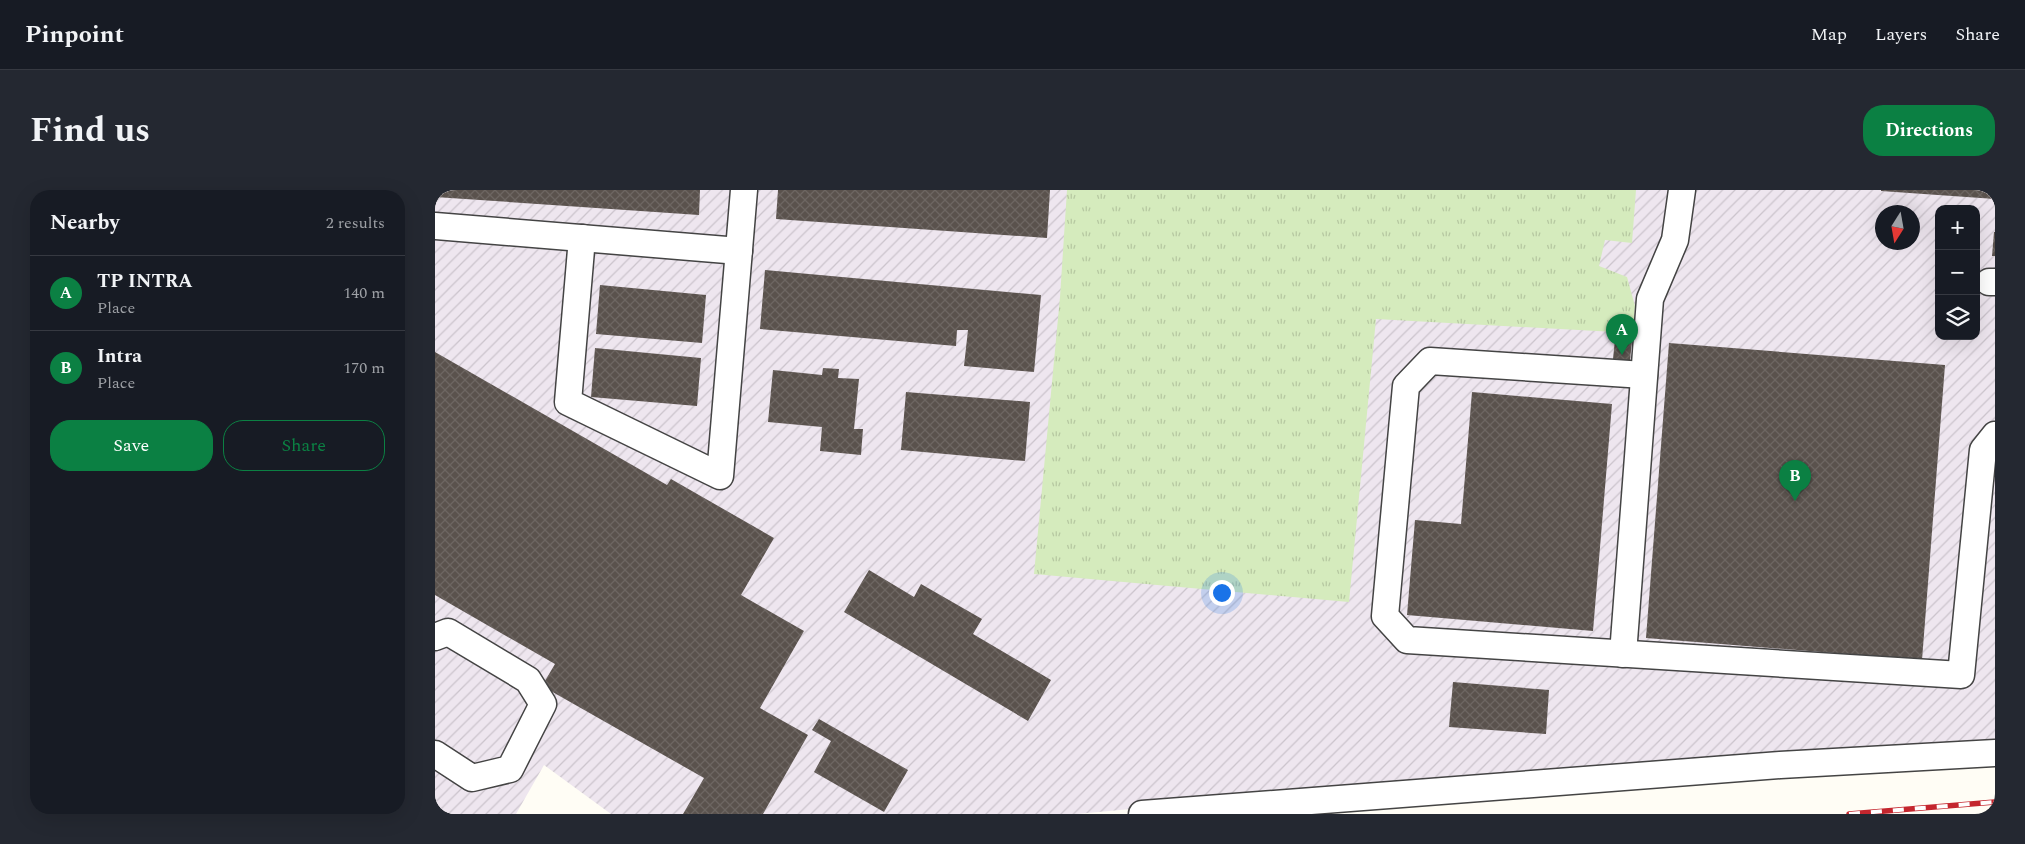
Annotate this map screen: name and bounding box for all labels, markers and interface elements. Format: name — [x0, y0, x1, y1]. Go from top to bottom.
text: Pinpoint — [25, 17, 124, 53]
text: Map — [1811, 21, 1847, 48]
text: Layers — [1875, 21, 1927, 48]
text: Share — [1955, 21, 2000, 48]
text: Find us — [30, 104, 150, 157]
button: Directions — [1863, 105, 1995, 156]
north arrow — [1875, 205, 1920, 250]
map controls — [1935, 205, 1980, 340]
button: + — [1935, 205, 1980, 250]
text: Nearby — [50, 207, 120, 239]
text: 2 results — [326, 211, 385, 235]
button: − — [1935, 250, 1980, 295]
text: TP INTRA — [97, 267, 193, 296]
text: A — [60, 281, 72, 305]
text: 140 m — [343, 281, 385, 305]
button: layers — [1935, 295, 1980, 340]
text: Place — [97, 296, 135, 320]
pin: A — [1606, 314, 1638, 355]
text: Intra — [97, 342, 142, 371]
text: B — [60, 356, 72, 380]
text: 170 m — [343, 356, 385, 380]
text: Place — [97, 371, 135, 395]
button: Save — [50, 420, 213, 471]
button: Share — [223, 420, 385, 471]
pin: B — [1779, 460, 1811, 501]
your location — [1209, 580, 1235, 606]

